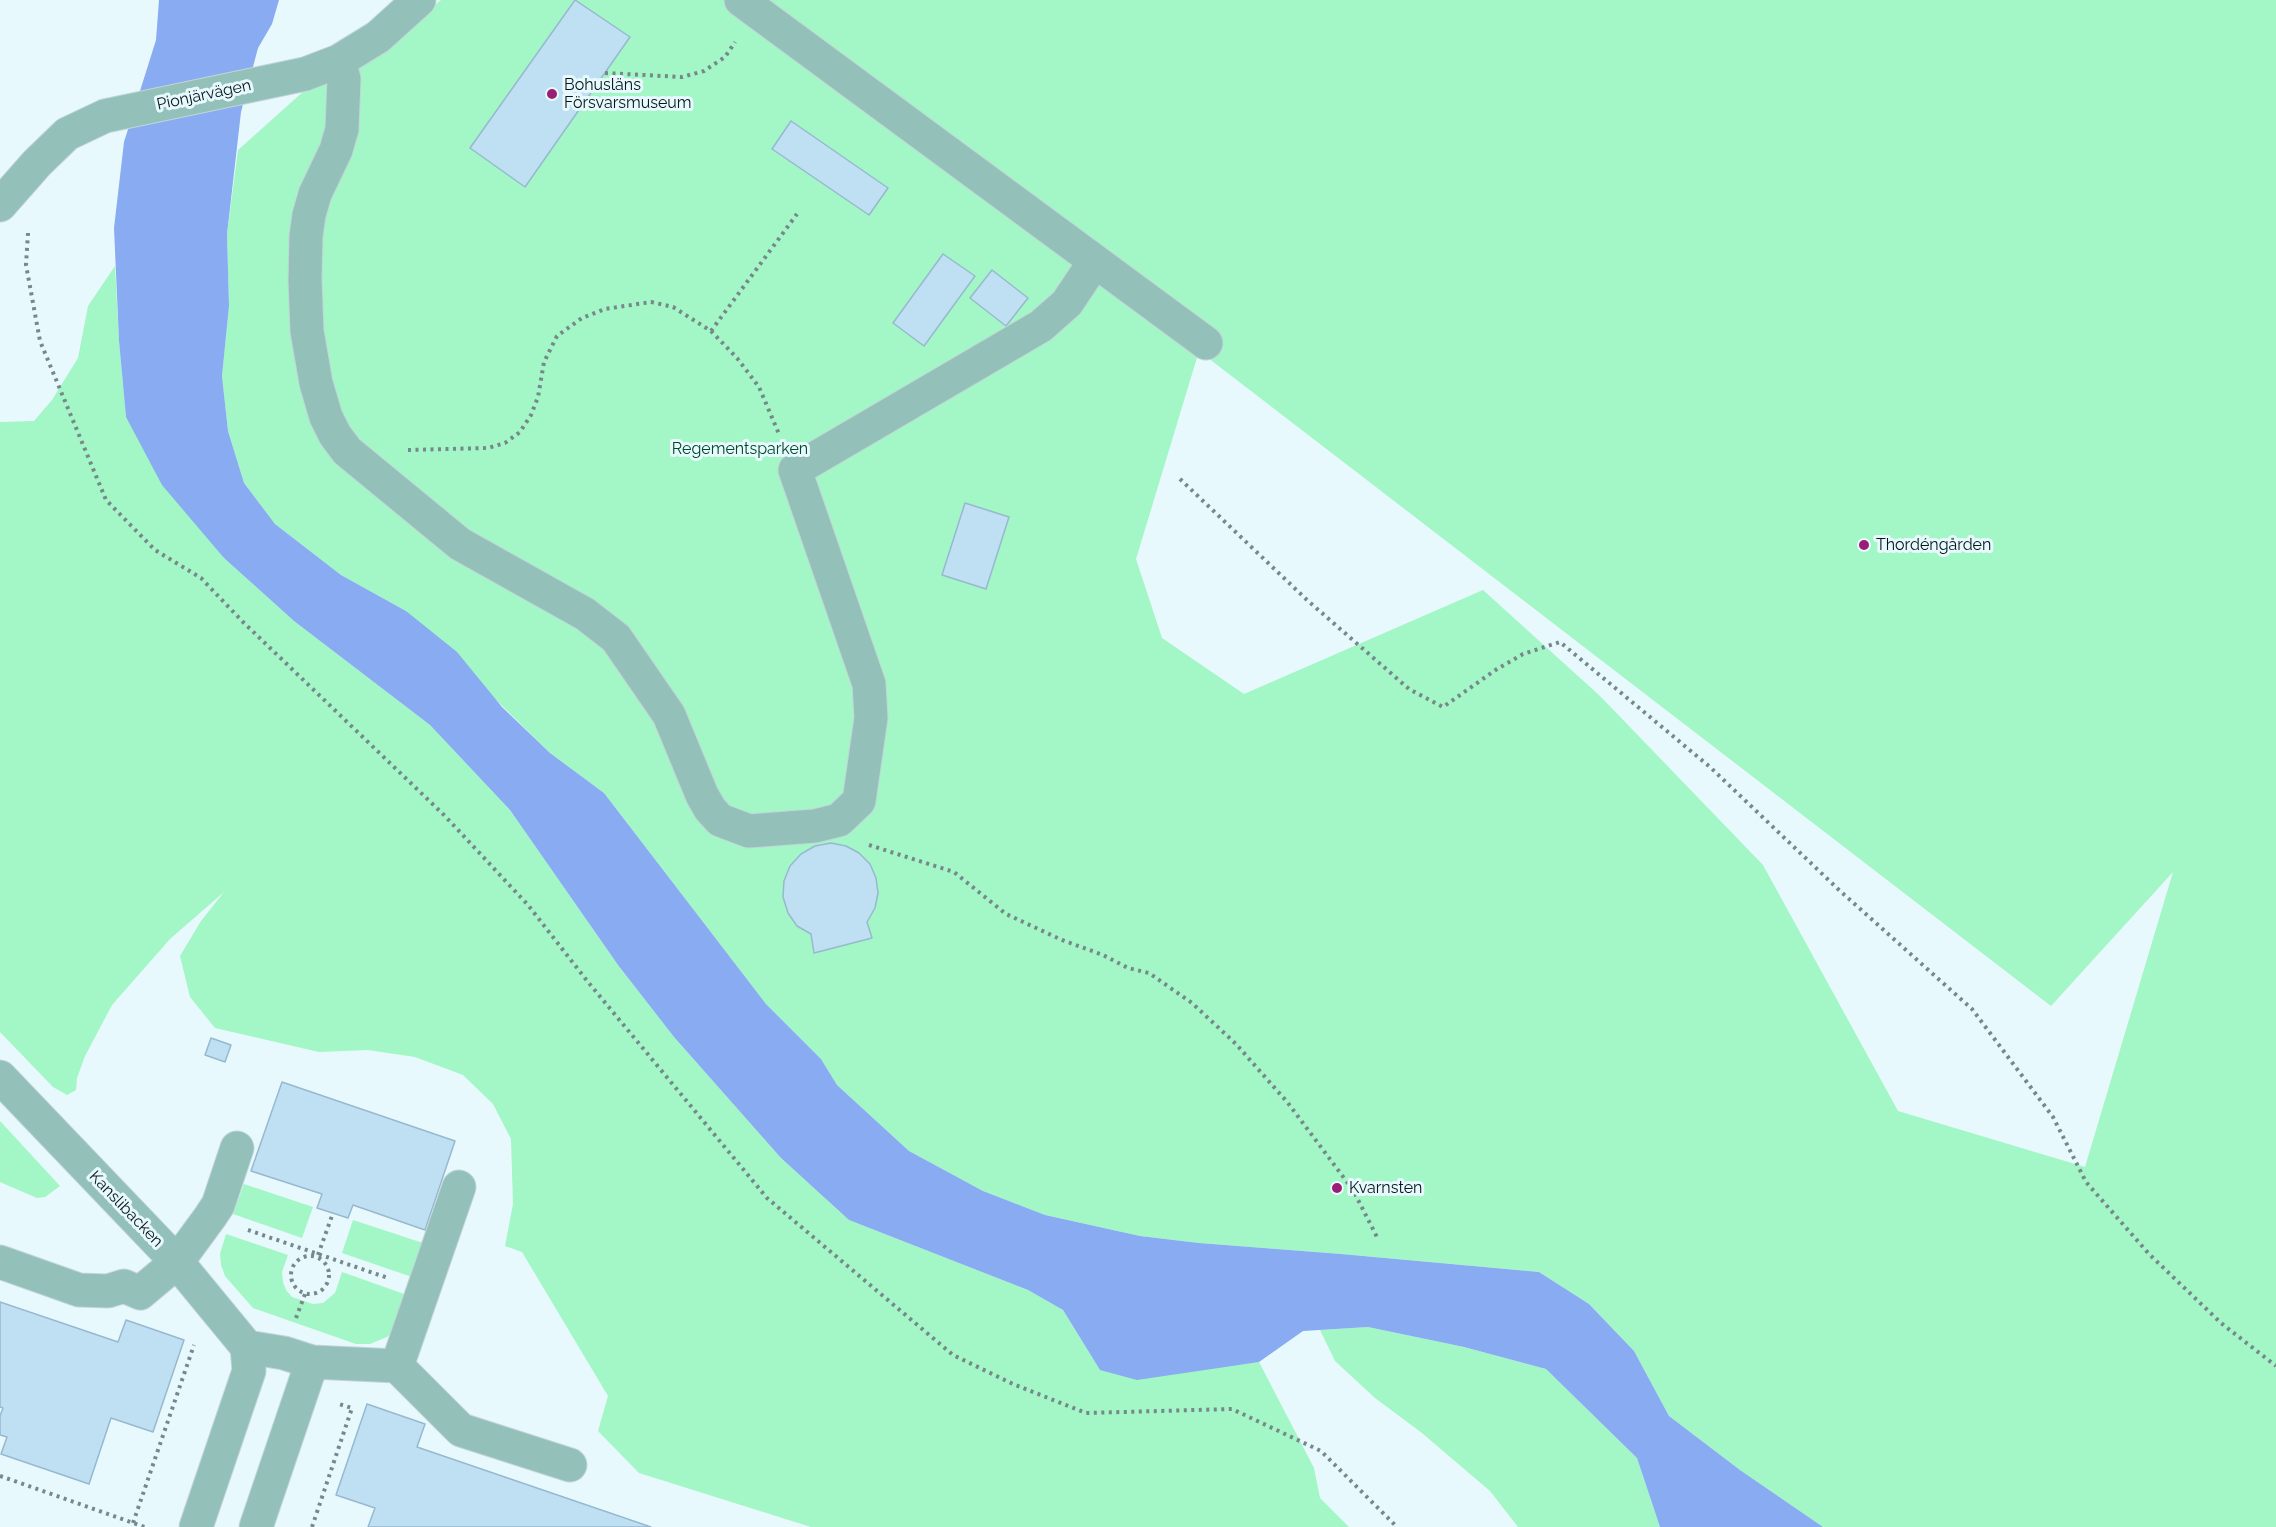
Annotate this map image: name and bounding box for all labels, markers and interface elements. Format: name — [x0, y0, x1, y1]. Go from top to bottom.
place label: Bohusläns Försvarsmuseum — [564, 75, 692, 113]
street label: Pionjärvägen — [155, 76, 253, 114]
marker: Bohusläns Försvarsmuseum — [545, 87, 559, 101]
park label: Regementsparken — [672, 439, 808, 459]
place label: Thordéngården — [1876, 535, 1991, 555]
marker: Thordéngården — [1857, 538, 1871, 552]
street label: Kanslibacken — [85, 1167, 167, 1251]
place label: Kvarnsten — [1349, 1178, 1422, 1198]
marker: Kvarnsten — [1330, 1181, 1344, 1195]

